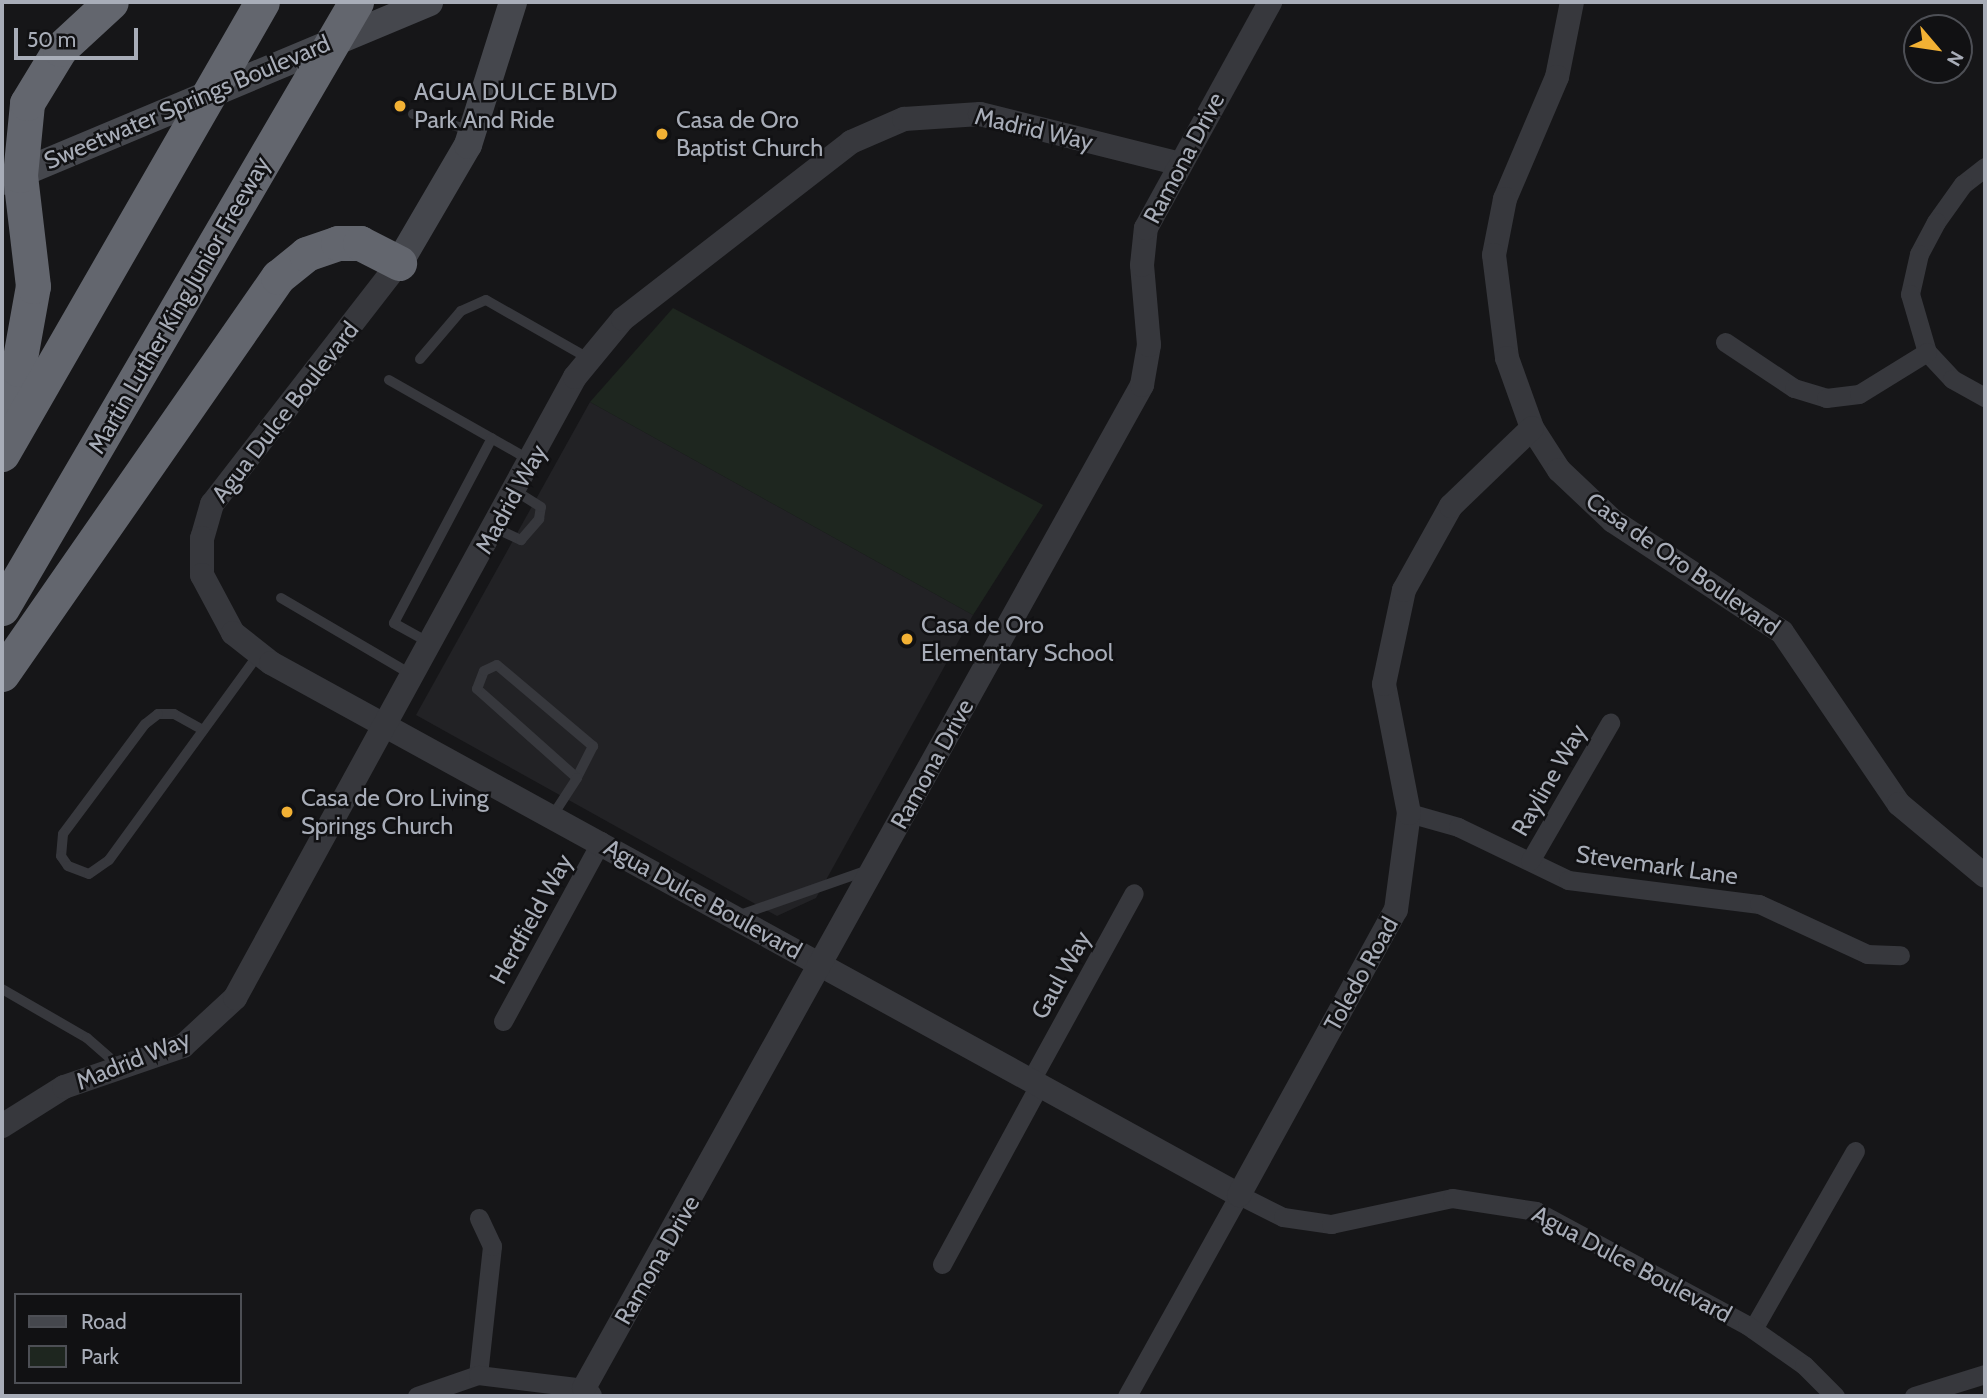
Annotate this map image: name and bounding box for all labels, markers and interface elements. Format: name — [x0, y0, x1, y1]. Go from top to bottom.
scale bar — [18, 14, 142, 58]
north arrow — [1903, 14, 1973, 84]
text: 50 m — [27, 27, 76, 52]
street label: Sweetwater Springs Boulevard — [40, 29, 334, 175]
text: N — [1942, 47, 1968, 70]
place label: AGUA DULCE BLVD Park And Ride — [414, 78, 618, 134]
street label: Ramona Drive — [1137, 88, 1231, 228]
marker: AGUA DULCE BLVD Park And Ride — [392, 98, 408, 114]
street label: Madrid Way — [972, 101, 1096, 157]
place label: Casa de Oro Baptist Church — [676, 106, 823, 162]
marker: Casa de Oro Baptist Church — [654, 126, 670, 142]
street label: Martin Luther King Junior Freeway — [82, 151, 276, 459]
street label: Agua Dulce Boulevard — [205, 316, 365, 508]
street label: Madrid Way — [469, 439, 553, 559]
street label: Casa de Oro Boulevard — [1581, 486, 1785, 642]
place label: Casa de Oro Elementary School — [921, 611, 1113, 667]
marker: Casa de Oro Elementary School — [899, 631, 915, 647]
street label: Ramona Drive — [884, 694, 980, 834]
street label: Rayline Way — [1505, 719, 1593, 841]
place label: Casa de Oro Living Springs Church — [301, 784, 489, 840]
marker: Casa de Oro Living Springs Church — [279, 804, 295, 820]
street label: Agua Dulce Boulevard — [599, 833, 807, 965]
street label: Stevemark Lane — [1574, 839, 1740, 891]
street label: Herdfield Way — [484, 849, 578, 989]
street label: Toledo Road — [1318, 912, 1404, 1036]
street label: Gaul Way — [1025, 926, 1097, 1024]
street label: Madrid Way — [72, 1024, 194, 1096]
street label: Ramona Drive — [608, 1190, 706, 1330]
street label: Agua Dulce Boulevard — [1527, 1199, 1737, 1329]
legend — [14, 1293, 242, 1384]
text: Road — [81, 1309, 127, 1334]
text: Park — [81, 1344, 119, 1369]

